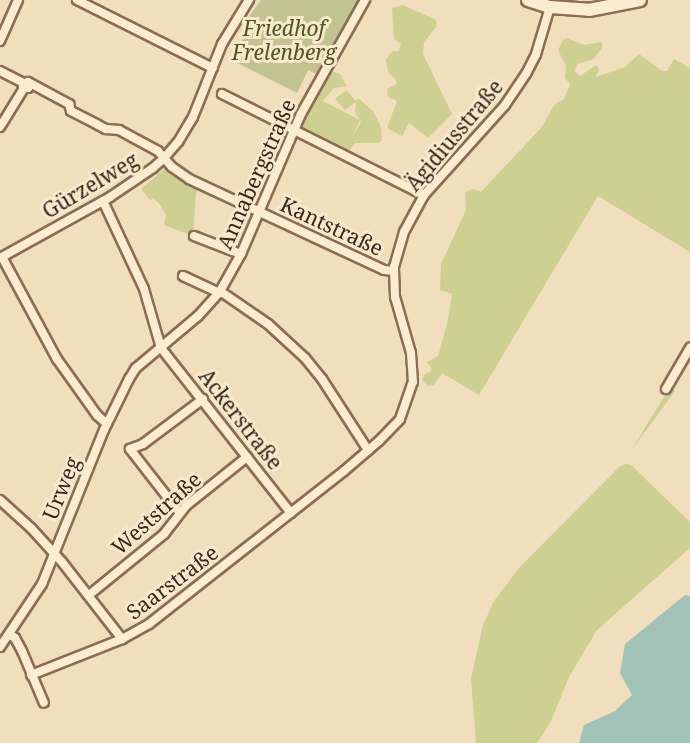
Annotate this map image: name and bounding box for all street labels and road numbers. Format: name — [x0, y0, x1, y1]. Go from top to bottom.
street label: Ägidiusstraße — [400, 74, 508, 196]
street label: Annabergstraße — [212, 95, 300, 253]
street label: Gürzelweg — [38, 147, 142, 223]
street label: Kantstraße — [277, 191, 387, 261]
street label: Ackerstraße — [194, 364, 288, 474]
street label: Urweg — [37, 453, 85, 523]
street label: Weststraße — [106, 466, 206, 560]
street label: Saarstraße — [121, 539, 223, 625]

